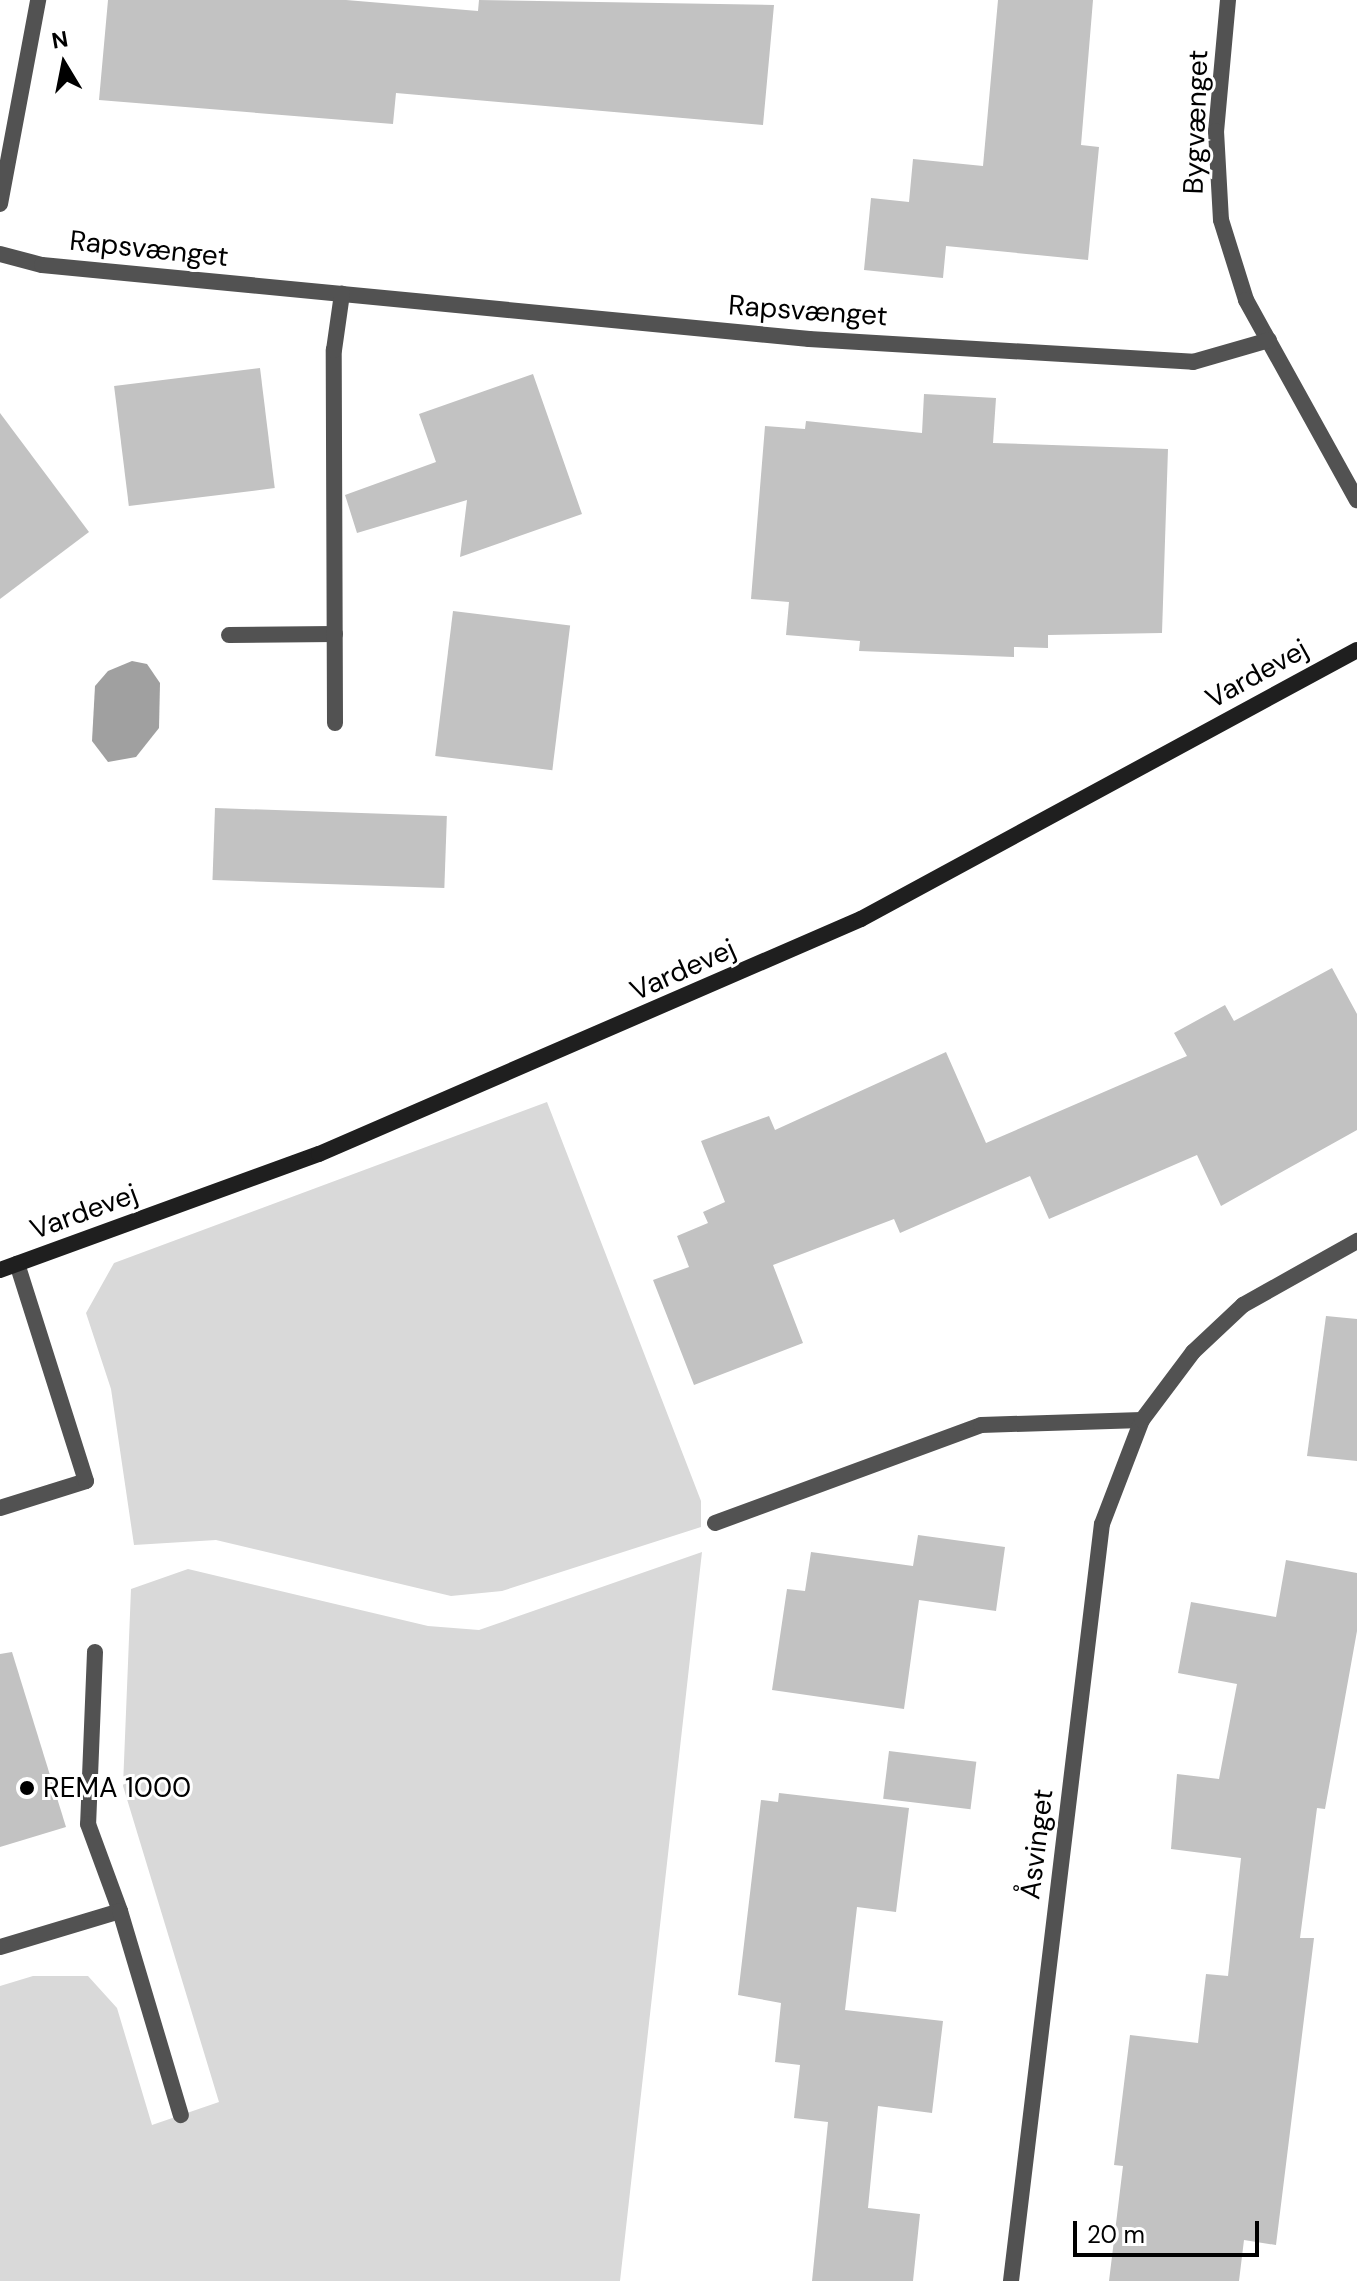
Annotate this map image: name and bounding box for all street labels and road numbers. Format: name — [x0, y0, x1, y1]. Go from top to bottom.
street label: Bygvænget — [1177, 49, 1215, 195]
street label: Rapsvænget — [68, 224, 230, 274]
street label: Rapsvænget — [727, 289, 889, 333]
street label: Vardevej — [1200, 632, 1314, 716]
street label: Vardevej — [625, 932, 741, 1008]
street label: Vardevej — [26, 1177, 142, 1247]
street label: Åsvinget — [1014, 1787, 1060, 1901]

